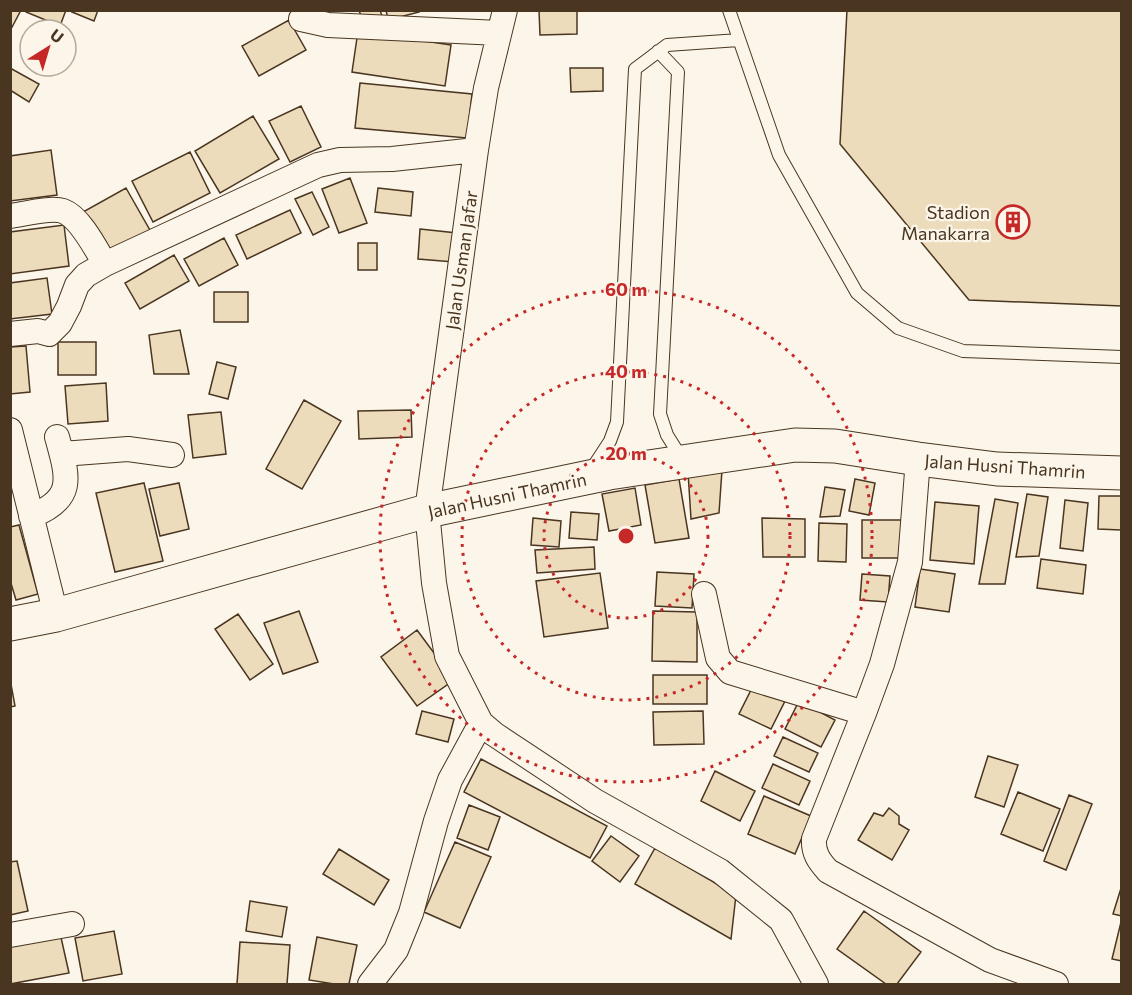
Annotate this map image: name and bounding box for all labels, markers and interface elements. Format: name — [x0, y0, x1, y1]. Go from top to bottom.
north arrow — [18, 18, 78, 78]
text: U — [47, 25, 68, 47]
street label: Jalan Usman Jafar — [440, 189, 482, 331]
place label: Stadion Manakarra — [901, 201, 990, 244]
building icon: Stadion Manakarra — [995, 204, 1031, 240]
text: 60 m — [605, 278, 647, 300]
text: 40 m — [605, 360, 647, 382]
text: 20 m — [605, 442, 647, 464]
street label: Jalan Husni Thamrin — [924, 449, 1086, 483]
street label: Jalan Husni Thamrin — [426, 467, 588, 523]
centre of rings — [616, 526, 636, 546]

